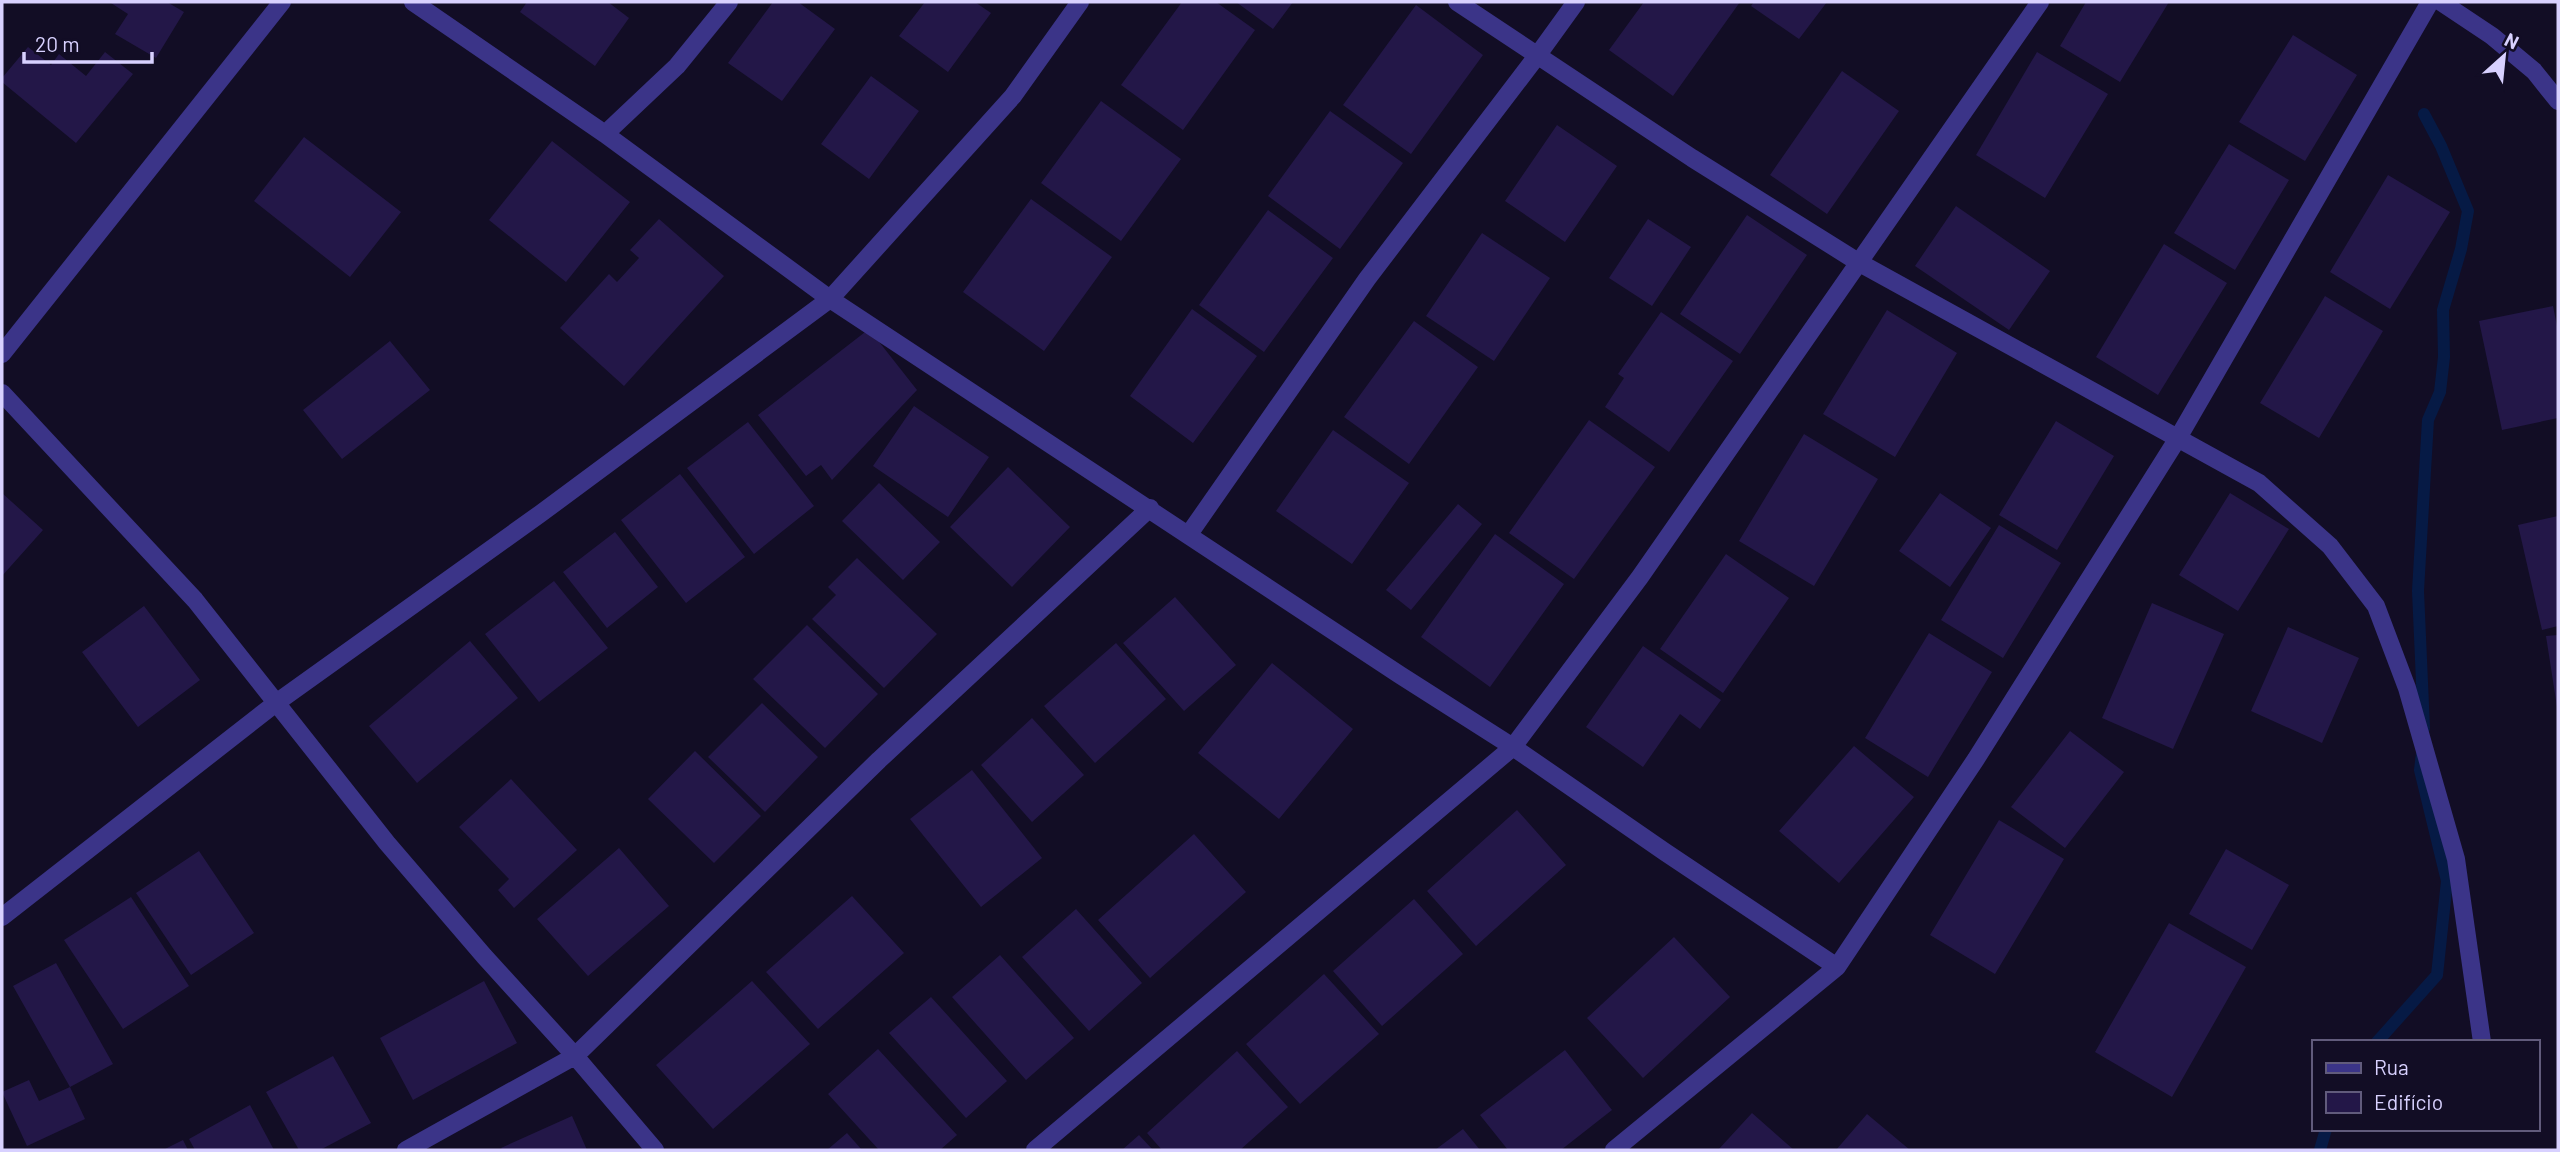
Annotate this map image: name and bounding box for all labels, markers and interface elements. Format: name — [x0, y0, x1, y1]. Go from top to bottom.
scale bar — [24, 21, 152, 65]
north arrow — [2469, 21, 2539, 91]
text: N — [2501, 27, 2523, 54]
text: 20 m — [35, 31, 80, 56]
legend — [2312, 1040, 2539, 1131]
text: Rua — [2374, 1054, 2409, 1079]
text: Edifício — [2374, 1089, 2443, 1114]

